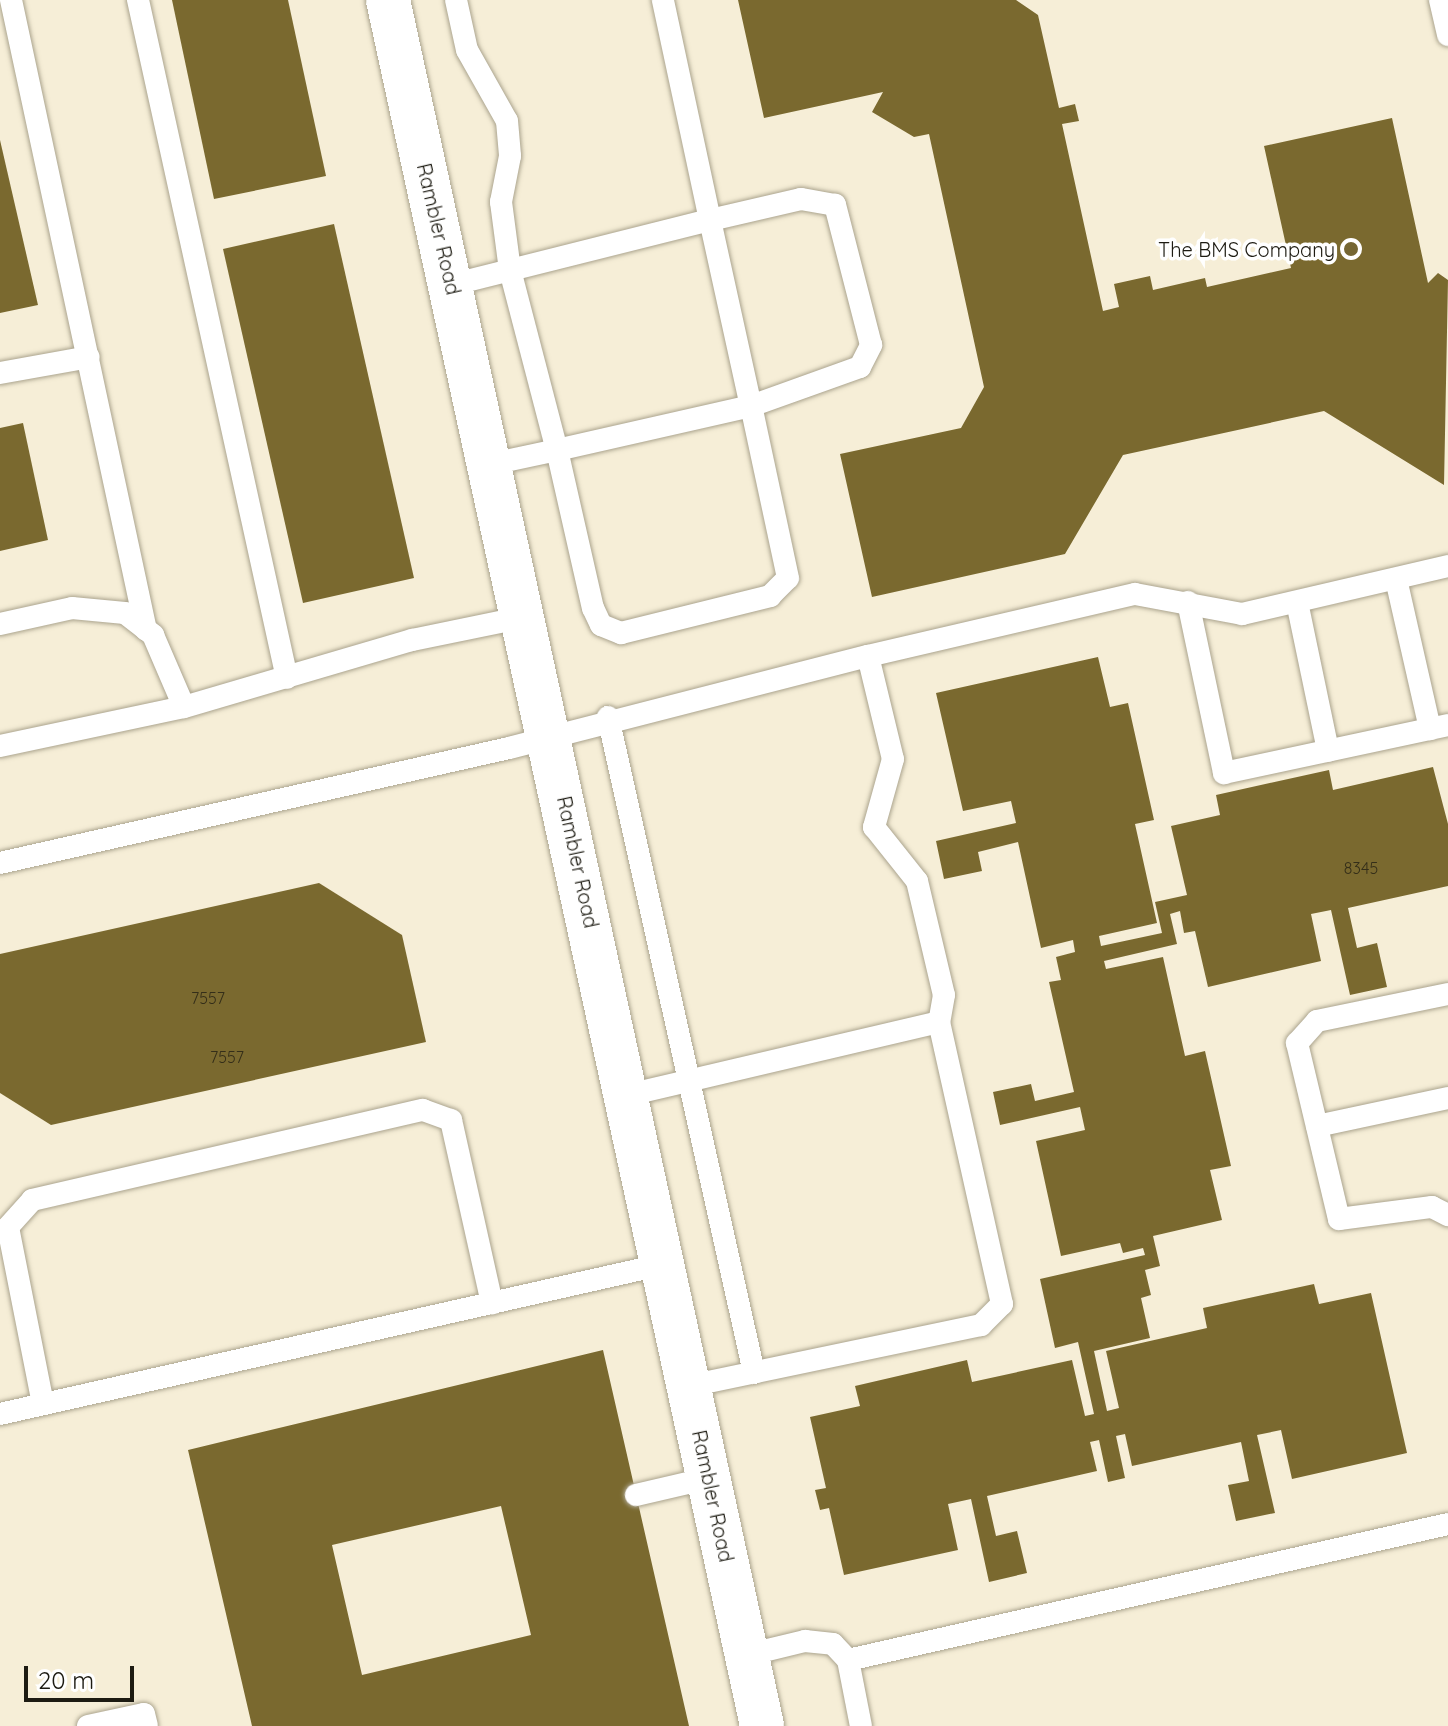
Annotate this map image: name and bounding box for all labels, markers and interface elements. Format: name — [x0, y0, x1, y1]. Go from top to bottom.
street label: Rambler Road — [412, 161, 466, 297]
place label: The BMS Company — [1158, 237, 1335, 261]
marker: The BMS Company — [1342, 240, 1360, 258]
street label: Rambler Road — [552, 794, 604, 930]
house number: 8345 — [1344, 858, 1378, 878]
house number: 7557 — [191, 988, 225, 1008]
house number: 7557 — [210, 1047, 244, 1067]
street label: Rambler Road — [687, 1428, 739, 1564]
scale bar — [28, 1650, 138, 1700]
text: 20 m — [38, 1665, 94, 1695]

